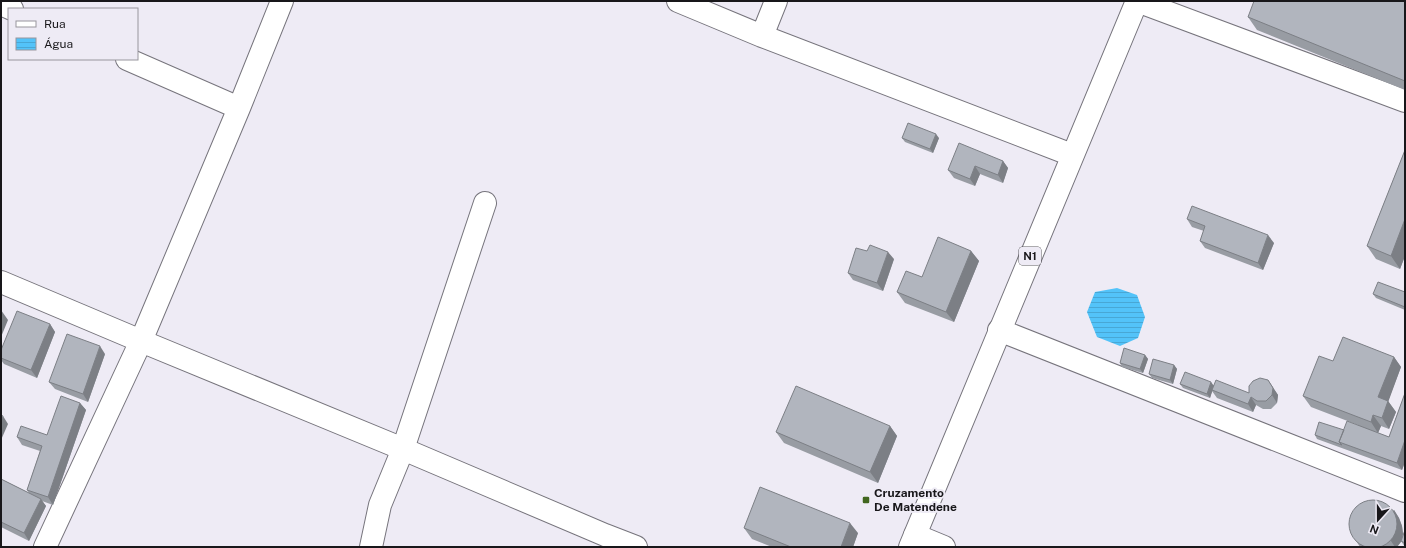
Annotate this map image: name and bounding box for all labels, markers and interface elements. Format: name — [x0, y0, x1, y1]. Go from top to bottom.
legend — [8, 8, 138, 60]
text: Rua — [44, 17, 66, 31]
text: Água — [44, 37, 73, 51]
road number: N1 — [1019, 247, 1041, 265]
place label: Cruzamento De Matendene — [874, 486, 957, 514]
marker: Cruzamento De Matendene — [861, 495, 871, 505]
north arrow — [1358, 500, 1398, 540]
text: N — [1368, 522, 1381, 536]

